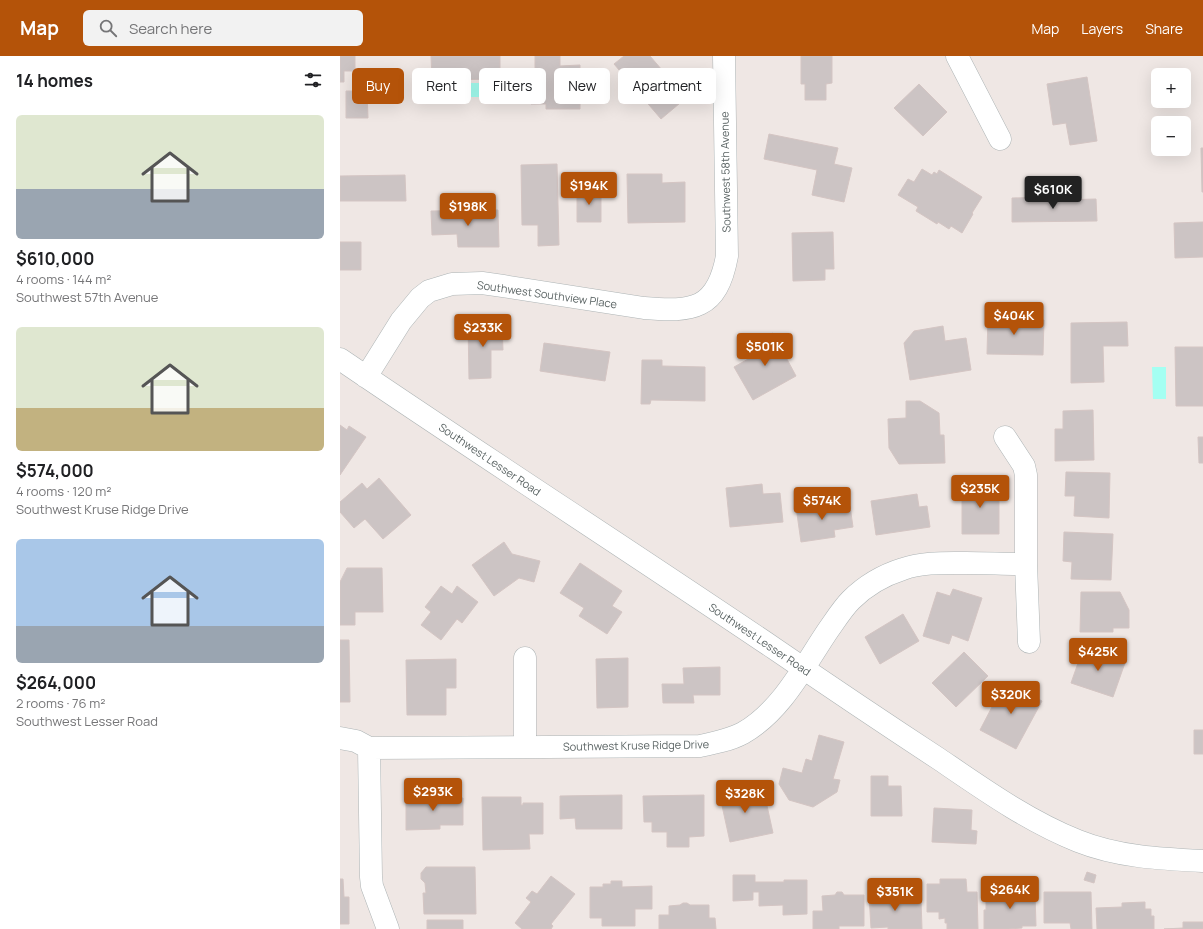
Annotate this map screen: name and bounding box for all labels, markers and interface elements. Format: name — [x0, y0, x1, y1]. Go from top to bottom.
search box — [83, 10, 363, 46]
text: Map — [20, 15, 59, 41]
icon: search — [97, 17, 119, 39]
text: Search here — [129, 18, 212, 39]
text: Map — [1031, 19, 1059, 38]
text: Layers — [1081, 19, 1123, 38]
text: Share — [1145, 19, 1183, 38]
chip: Buy — [352, 68, 404, 104]
chip: Rent — [412, 68, 471, 104]
chip: Filters — [479, 68, 546, 104]
chip: New — [554, 68, 610, 104]
chip: Apartment — [618, 68, 716, 104]
map controls — [1151, 68, 1191, 156]
button: + — [1151, 68, 1191, 108]
text: 14 homes — [16, 69, 93, 92]
icon: filters — [302, 69, 324, 91]
street label: Southwest 58th Avenue — [716, 111, 734, 233]
button: − — [1151, 116, 1191, 156]
icon: home — [134, 141, 206, 213]
pin: $194K — [561, 172, 617, 206]
text: $194K — [570, 176, 608, 194]
pin: $610K — [1025, 176, 1081, 210]
text: $610K — [1034, 180, 1072, 198]
pin: $198K — [440, 193, 496, 227]
text: $198K — [449, 197, 487, 215]
text: $610,000 — [16, 247, 94, 270]
text: 4 rooms · 144 m² — [16, 270, 112, 288]
street label: Southwest Southview Place — [476, 277, 619, 311]
text: Southwest 57th Avenue — [16, 288, 158, 306]
pin: $404K — [986, 302, 1042, 336]
text: $404K — [994, 306, 1034, 324]
pin: $233K — [455, 314, 511, 348]
text: $233K — [463, 318, 503, 336]
pin: $501K — [737, 333, 793, 367]
text: $501K — [746, 337, 784, 355]
icon: home — [134, 353, 206, 425]
street label: Southwest Lesser Road — [436, 419, 544, 499]
text: $574,000 — [16, 459, 94, 482]
pin: $235K — [952, 475, 1008, 509]
text: $235K — [960, 479, 1000, 497]
text: 4 rooms · 120 m² — [16, 482, 111, 500]
pin: $574K — [794, 487, 850, 521]
text: $574K — [803, 491, 841, 509]
text: Southwest Kruse Ridge Drive — [16, 500, 189, 518]
icon: home — [134, 565, 206, 637]
street label: Southwest Lesser Road — [706, 599, 814, 679]
pin: $425K — [1070, 638, 1126, 672]
text: $425K — [1078, 642, 1118, 660]
text: $264,000 — [16, 671, 96, 694]
pin: $320K — [983, 681, 1039, 715]
text: $320K — [991, 685, 1031, 703]
text: 2 rooms · 76 m² — [16, 694, 105, 712]
text: Southwest Lesser Road — [16, 712, 158, 730]
street label: Southwest Kruse Ridge Drive — [563, 736, 710, 754]
pin: $293K — [405, 778, 461, 812]
pin: $328K — [717, 780, 773, 814]
text: $293K — [413, 782, 453, 800]
text: $328K — [725, 784, 765, 802]
pin: $264K — [982, 876, 1038, 910]
pin: $351K — [867, 878, 923, 912]
text: $264K — [990, 880, 1030, 898]
text: $351K — [876, 882, 914, 900]

